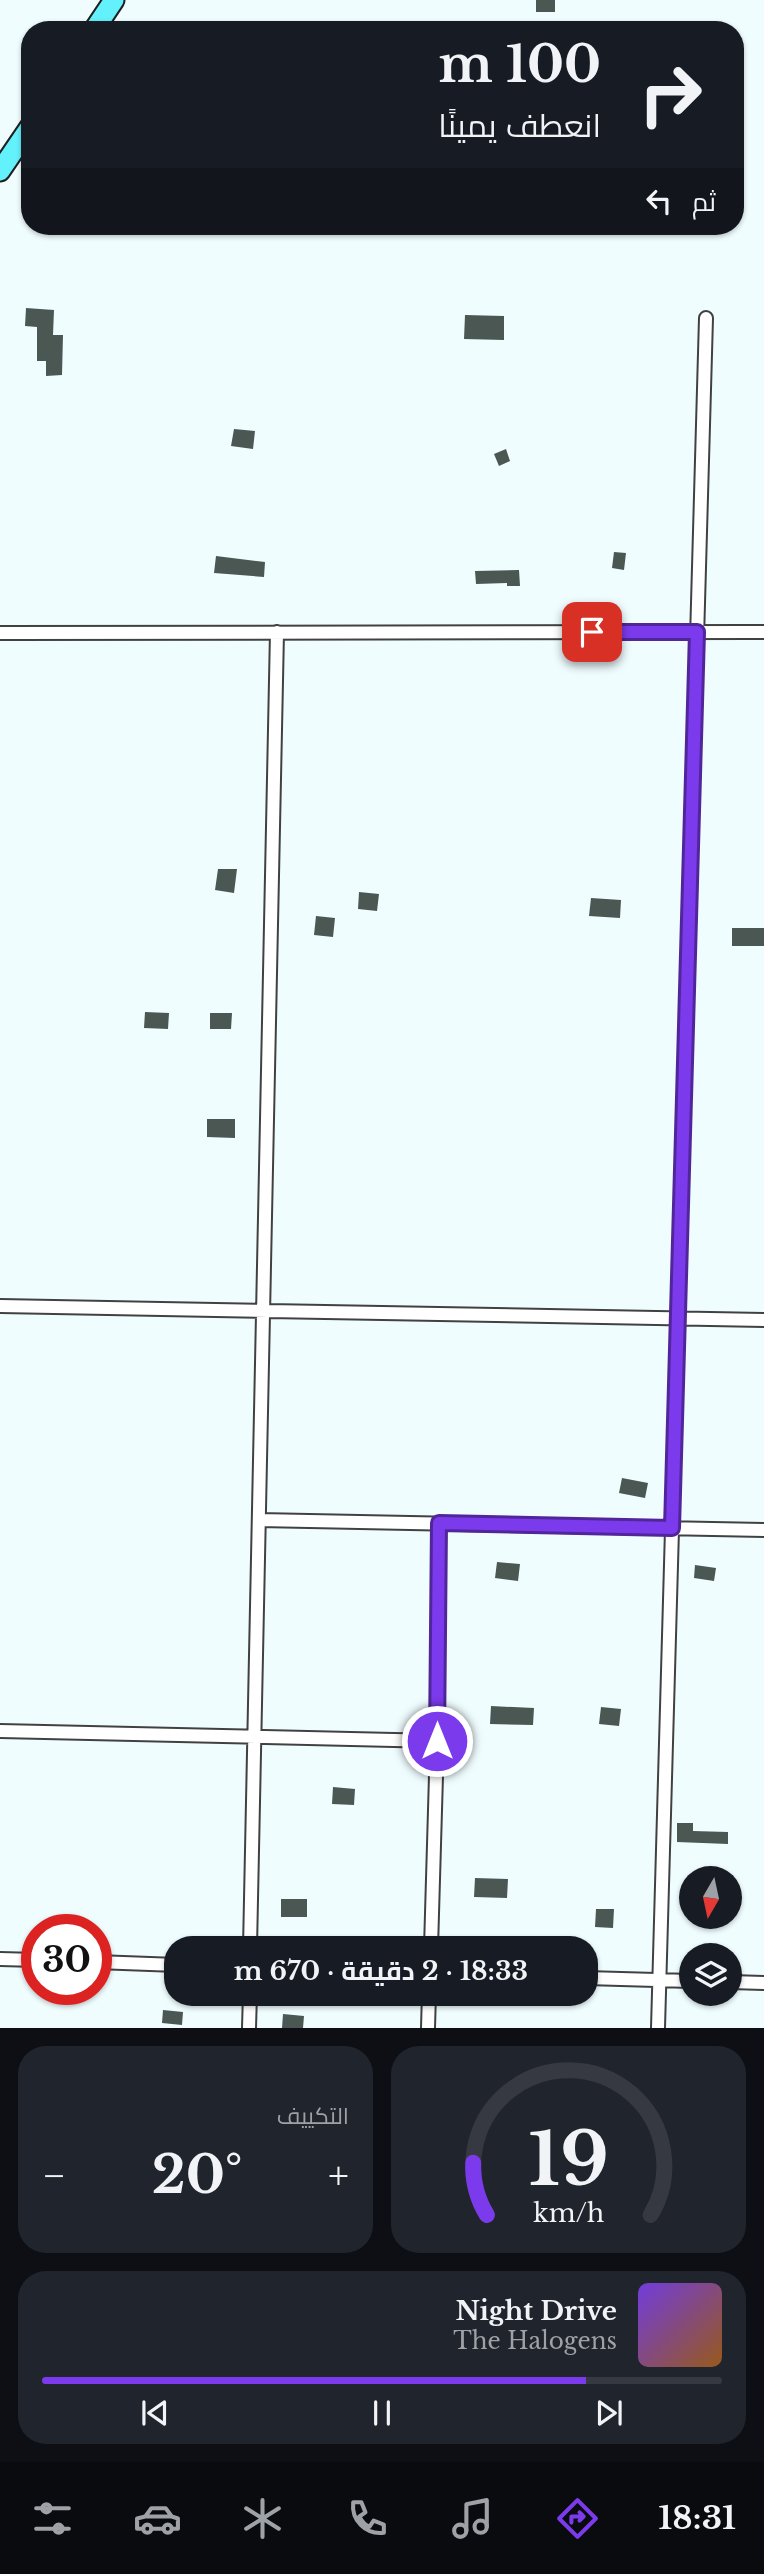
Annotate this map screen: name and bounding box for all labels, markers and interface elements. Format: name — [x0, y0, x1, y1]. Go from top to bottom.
text: 100 m — [438, 34, 601, 95]
icon: right — [625, 49, 716, 140]
text: انعطف يمينًا — [438, 106, 601, 146]
icon: left — [640, 182, 678, 220]
text: ثم — [692, 186, 716, 218]
pin — [562, 602, 622, 662]
icon: arrive — [573, 613, 611, 651]
position arrow — [400, 1704, 474, 1778]
north arrow — [679, 1866, 742, 1928]
map controls — [679, 1866, 742, 2006]
speed limit sign: 30 — [21, 1914, 112, 2005]
button: layers — [679, 1943, 742, 2006]
text: 18:33 · 2 دقيقة · 670 m — [234, 1955, 528, 1987]
text: التكييف — [277, 2102, 349, 2130]
text: 19 — [528, 2115, 609, 2206]
text: 20° — [152, 2143, 242, 2207]
text: − — [42, 2152, 66, 2199]
text: + — [328, 2152, 349, 2199]
text: km/h — [533, 2198, 604, 2229]
text: Night Drive — [455, 2295, 617, 2327]
text: The Halogens — [453, 2327, 617, 2355]
icon: previous — [136, 2394, 174, 2432]
icon: pause — [363, 2394, 401, 2432]
icon: next — [590, 2394, 628, 2432]
icon: filters — [28, 2494, 77, 2543]
icon: car — [133, 2494, 182, 2543]
icon: climate — [238, 2494, 287, 2543]
icon: phone — [343, 2494, 392, 2543]
icon: music — [448, 2494, 497, 2543]
icon: directions — [553, 2494, 602, 2543]
text: 18:31 — [658, 2498, 736, 2538]

